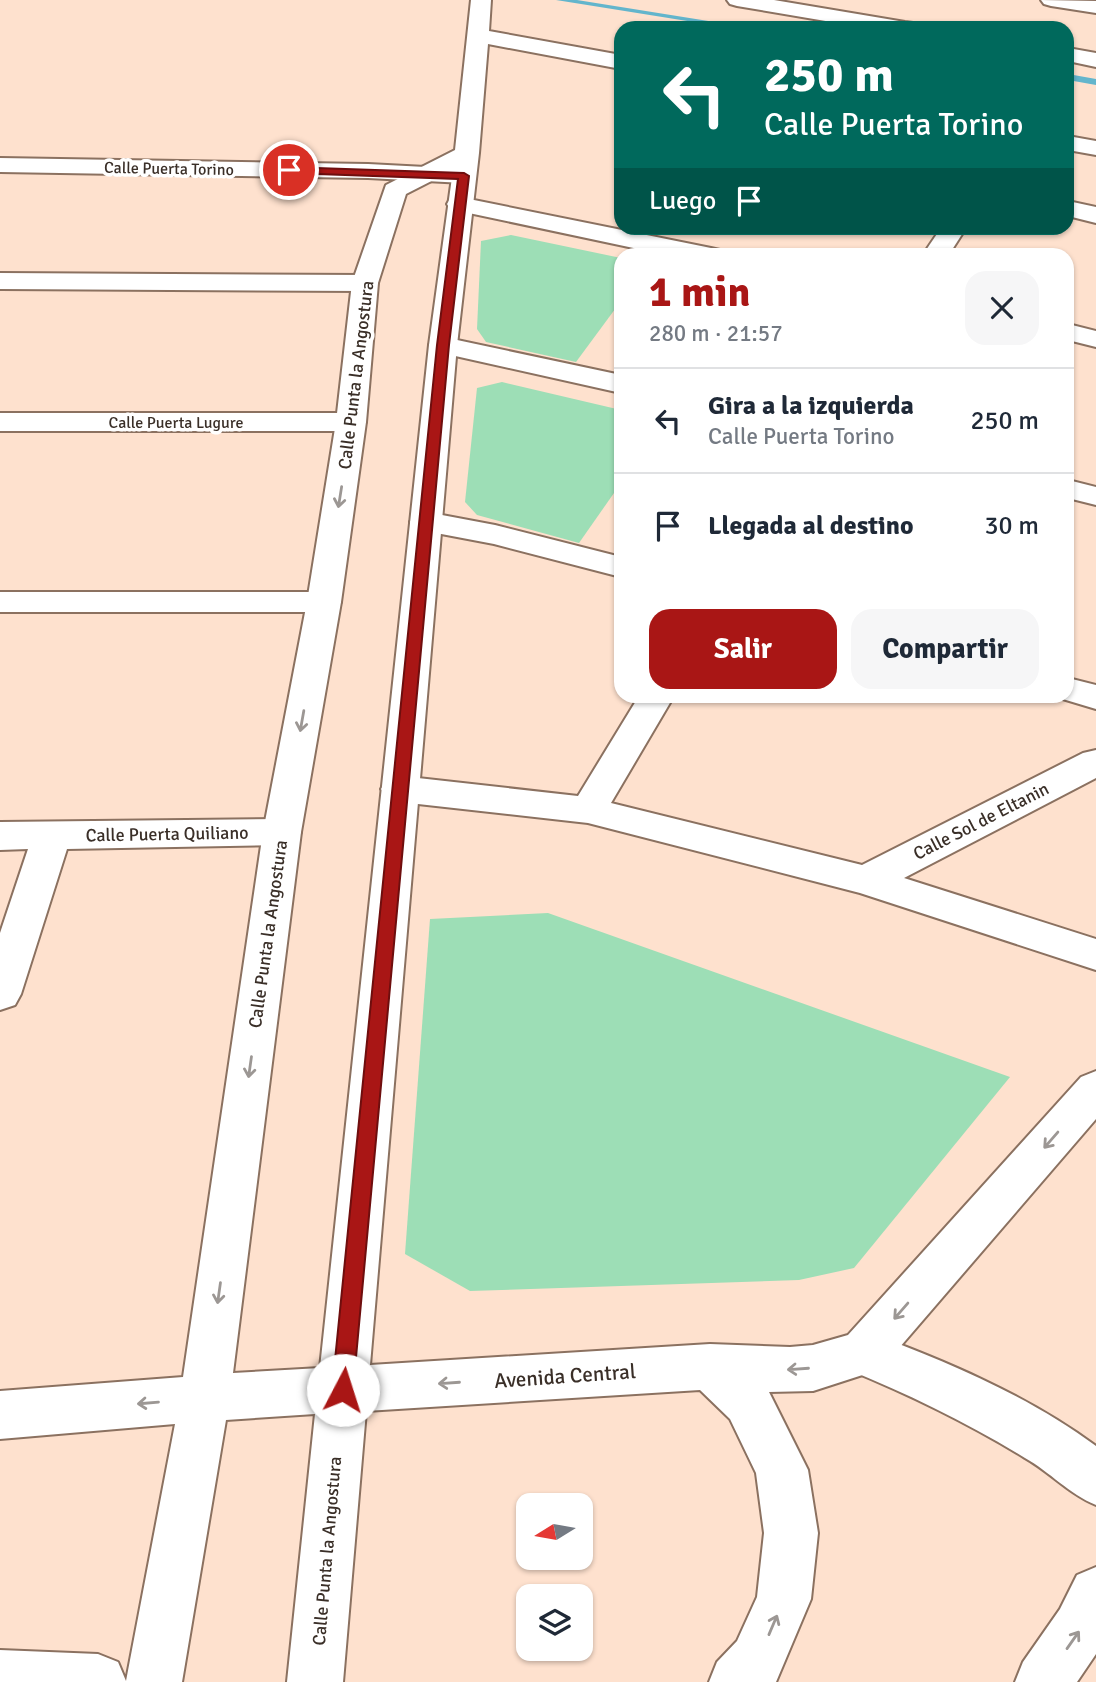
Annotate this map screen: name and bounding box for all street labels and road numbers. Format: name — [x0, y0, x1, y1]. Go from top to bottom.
street label: Calle Puerta Torino — [104, 158, 234, 180]
street label: Calle Punta la Angostura — [334, 279, 378, 471]
street label: Calle Puerta Lugure — [109, 413, 243, 433]
street label: Calle Sol de Eltanin — [910, 777, 1052, 865]
street label: Calle Puerta Quiliano — [85, 822, 249, 846]
street label: Calle Punta la Angostura — [244, 838, 292, 1030]
street label: Avenida Central — [493, 1358, 637, 1394]
street label: Calle Punta la Angostura — [308, 1456, 346, 1646]

